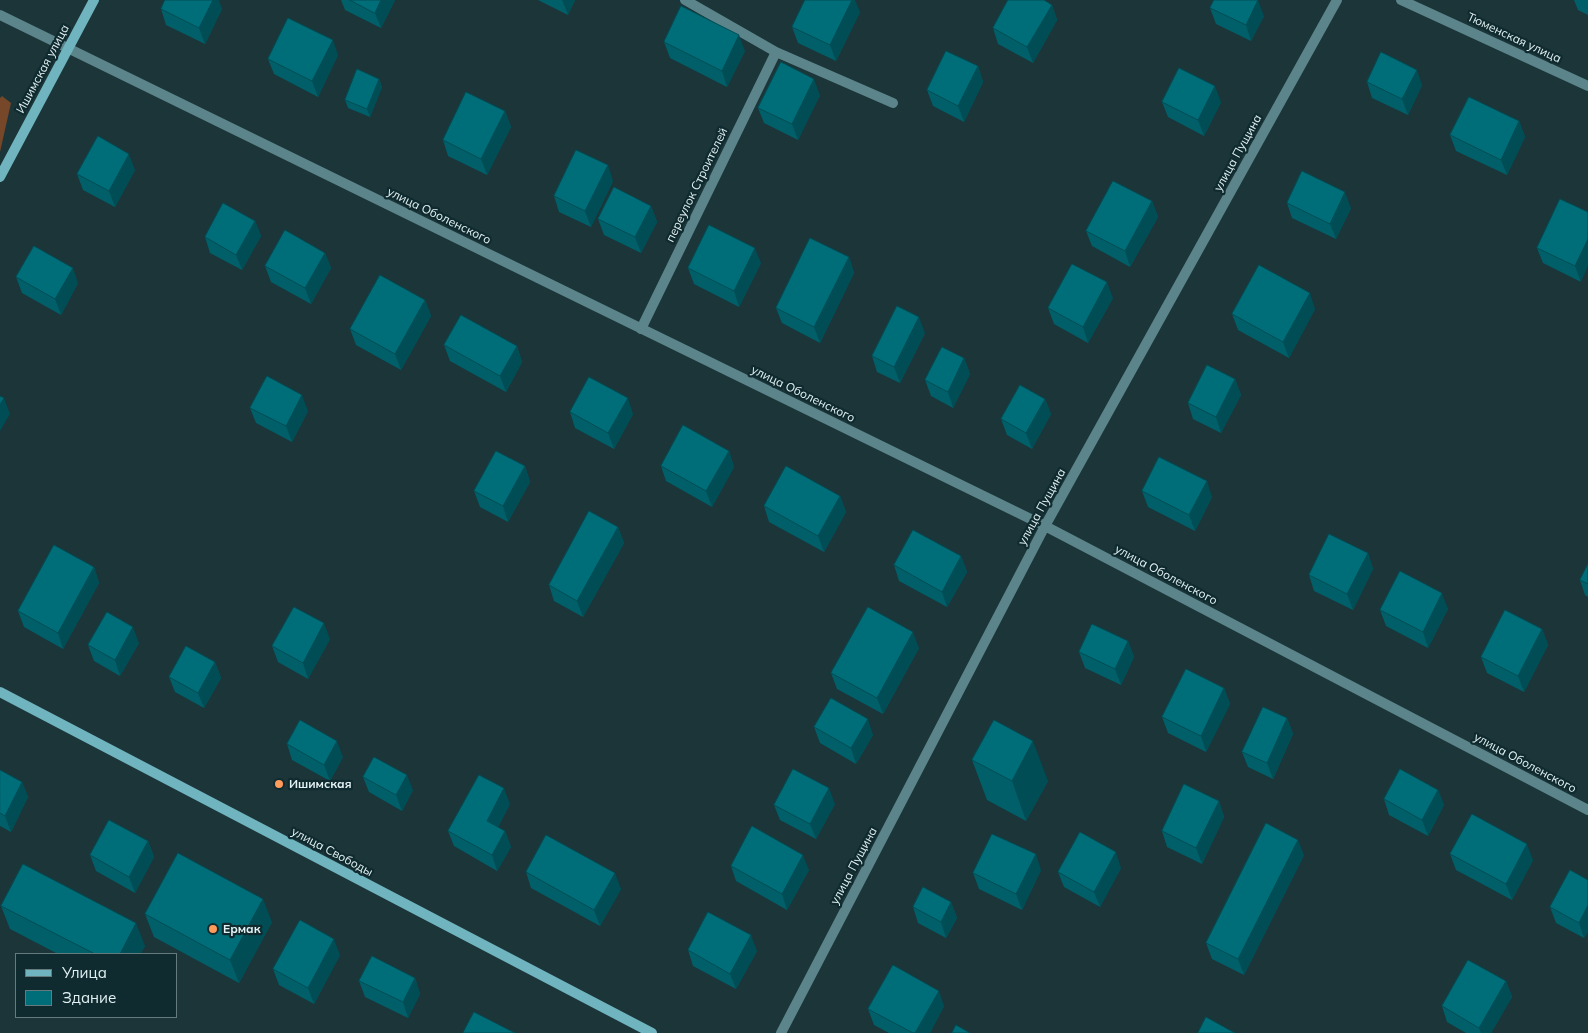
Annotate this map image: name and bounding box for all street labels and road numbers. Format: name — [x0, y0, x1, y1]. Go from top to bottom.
street label: Тюменская улица — [1465, 10, 1563, 66]
street label: Ишимская улица — [14, 22, 72, 116]
street label: улица Пущина — [1211, 112, 1265, 194]
street label: переулок Строителей — [663, 125, 731, 245]
street label: улица Оболенского — [385, 185, 493, 247]
street label: улица Оболенского — [749, 363, 857, 425]
street label: улица Пущина — [1015, 466, 1069, 548]
street label: улица Оболенского — [1112, 542, 1220, 608]
street label: улица Оболенского — [1471, 730, 1579, 796]
street label: улица Свободы — [289, 824, 375, 880]
street label: улица Пущина — [828, 825, 880, 907]

